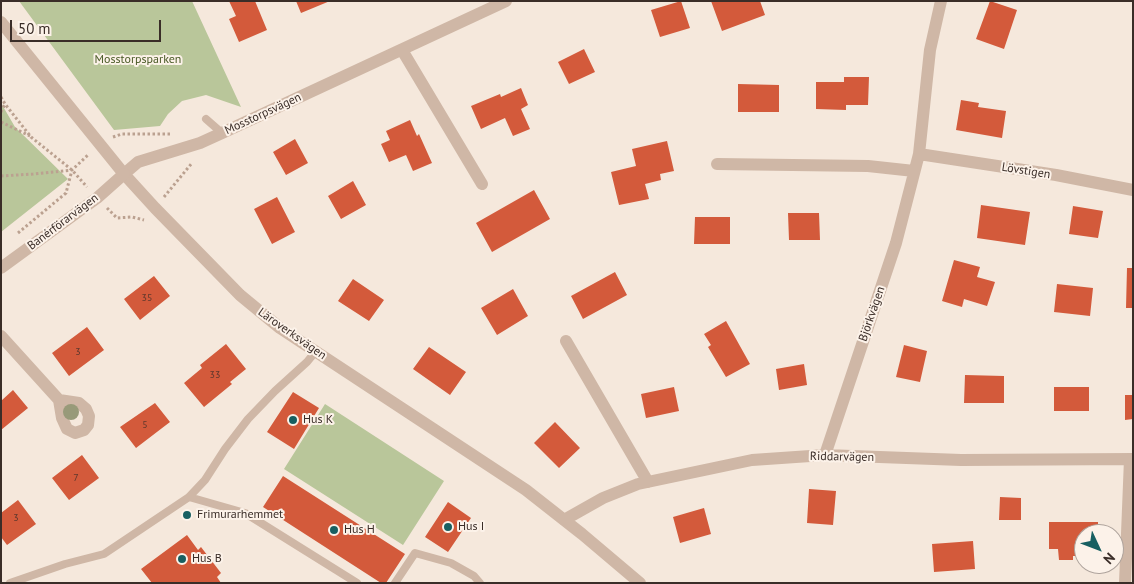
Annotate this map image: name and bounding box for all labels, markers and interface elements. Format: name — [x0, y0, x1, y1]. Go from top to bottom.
scale bar — [12, 10, 164, 42]
text: 50 m — [18, 19, 51, 38]
park label: Mosstorpsparken — [95, 53, 181, 67]
street label: Mosstorpsvägen — [222, 90, 304, 138]
street label: Lövstigen — [1001, 160, 1051, 182]
street label: Banérförarvägen — [25, 191, 101, 253]
street label: Björkvägen — [856, 285, 888, 343]
house number: 35 — [142, 292, 152, 304]
street label: Läroverksvägen — [255, 305, 329, 363]
house number: 3 — [75, 346, 81, 358]
house number: 33 — [210, 369, 220, 381]
place label: Hus K — [303, 413, 333, 427]
marker: Hus K — [287, 414, 299, 426]
house number: 5 — [142, 419, 148, 431]
street label: Riddarvägen — [810, 449, 874, 465]
house number: 7 — [73, 472, 79, 484]
place label: Frimurarhemmet — [197, 508, 283, 522]
marker: Frimurarhemmet — [181, 509, 193, 521]
house number: 3 — [13, 512, 19, 524]
place label: Hus I — [458, 520, 484, 534]
marker: Hus I — [442, 521, 454, 533]
place label: Hus H — [344, 523, 375, 537]
marker: Hus H — [328, 524, 340, 536]
north arrow — [1074, 524, 1124, 574]
text: N — [1100, 549, 1119, 568]
place label: Hus B — [192, 552, 222, 566]
marker: Hus B — [176, 553, 188, 565]

